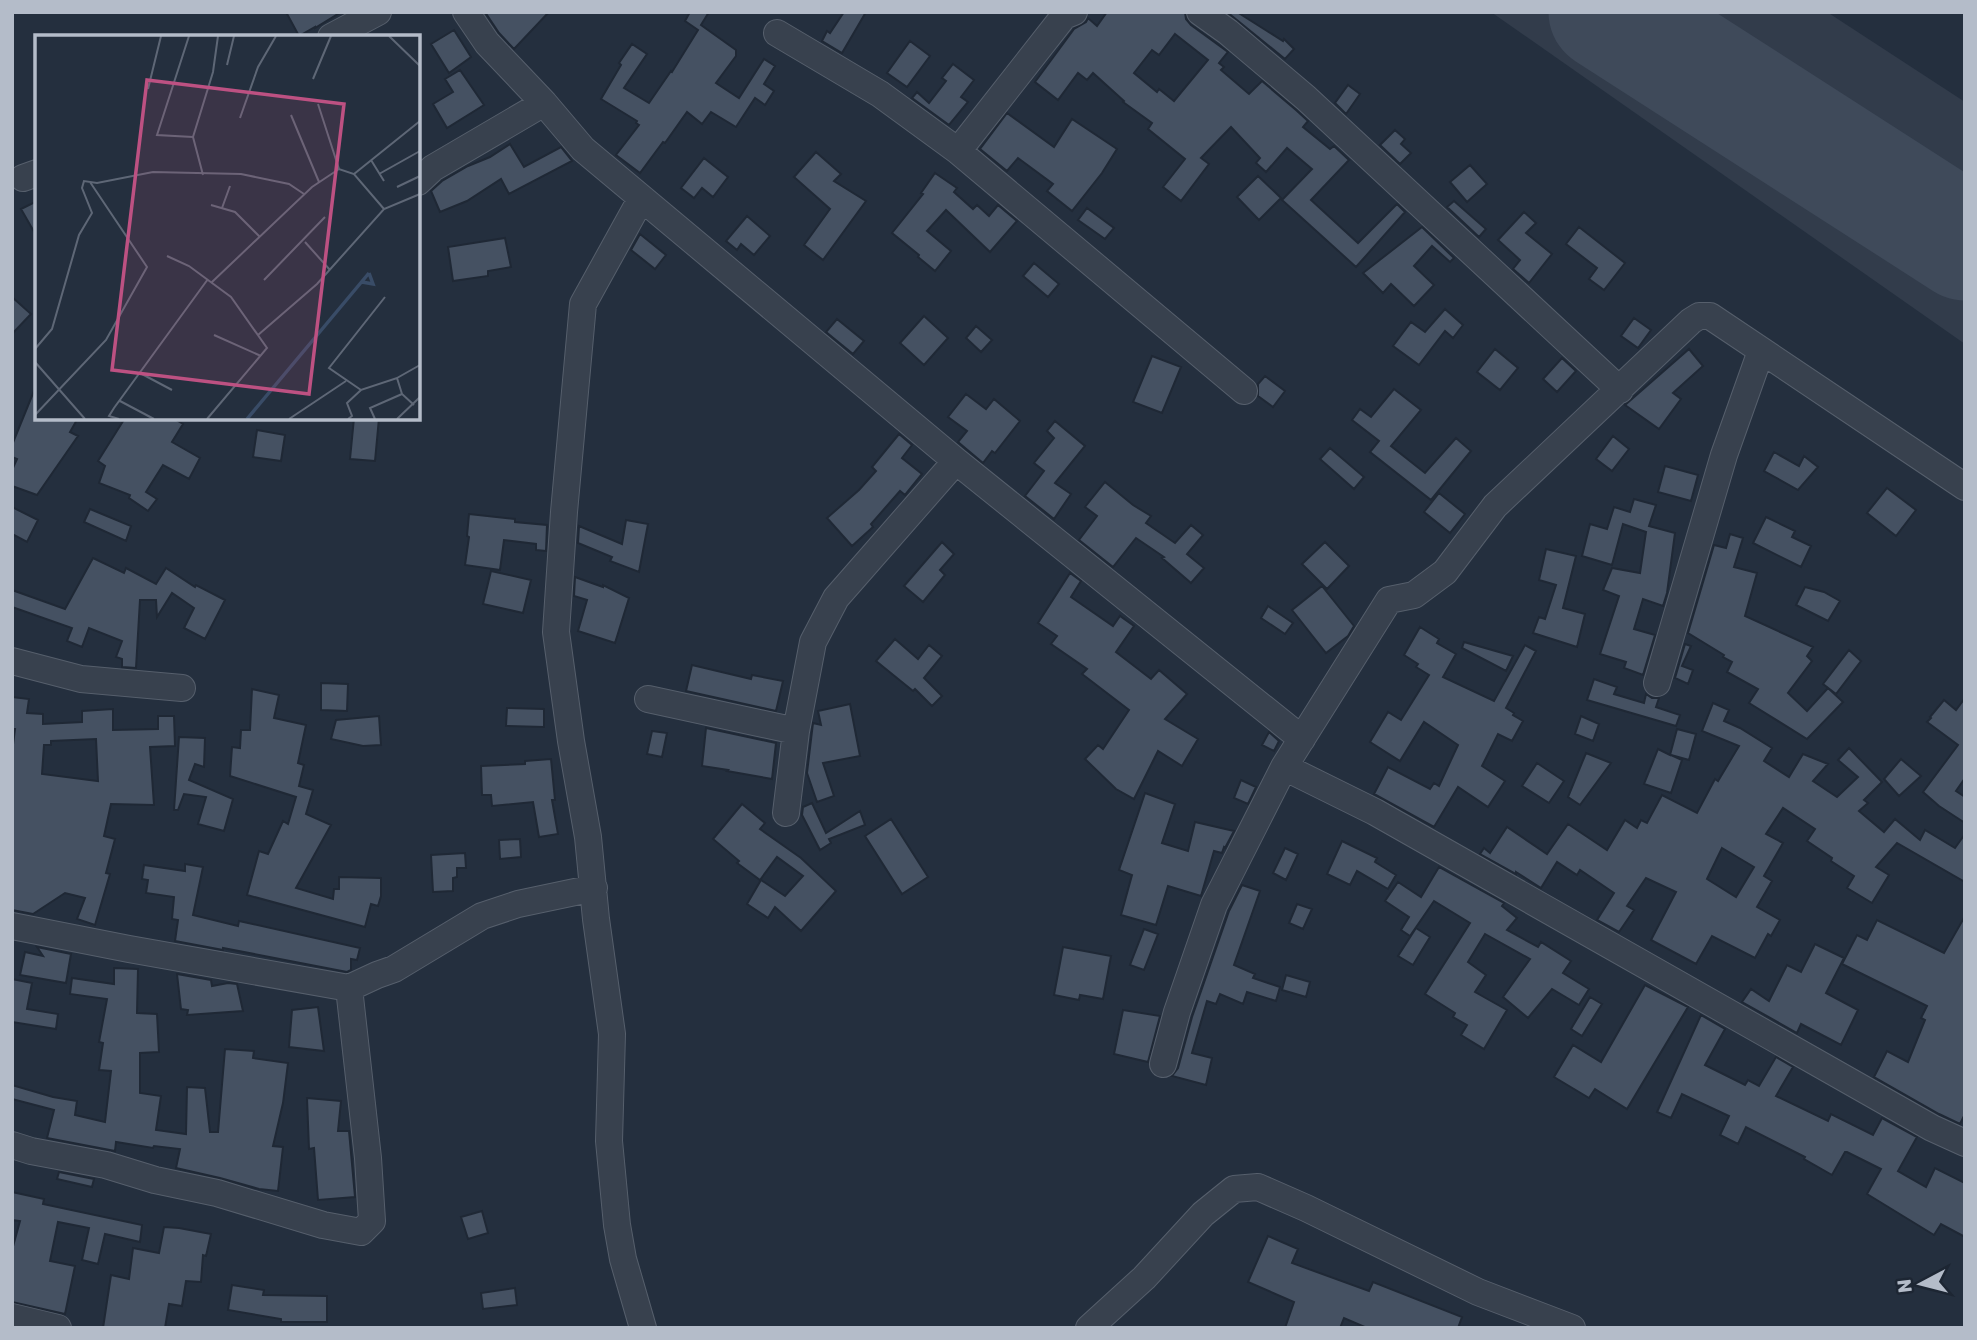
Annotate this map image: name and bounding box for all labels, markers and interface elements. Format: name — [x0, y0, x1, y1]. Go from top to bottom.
inset map — [35, 35, 420, 420]
north arrow — [1886, 1249, 1956, 1319]
text: N — [1892, 1278, 1917, 1294]

